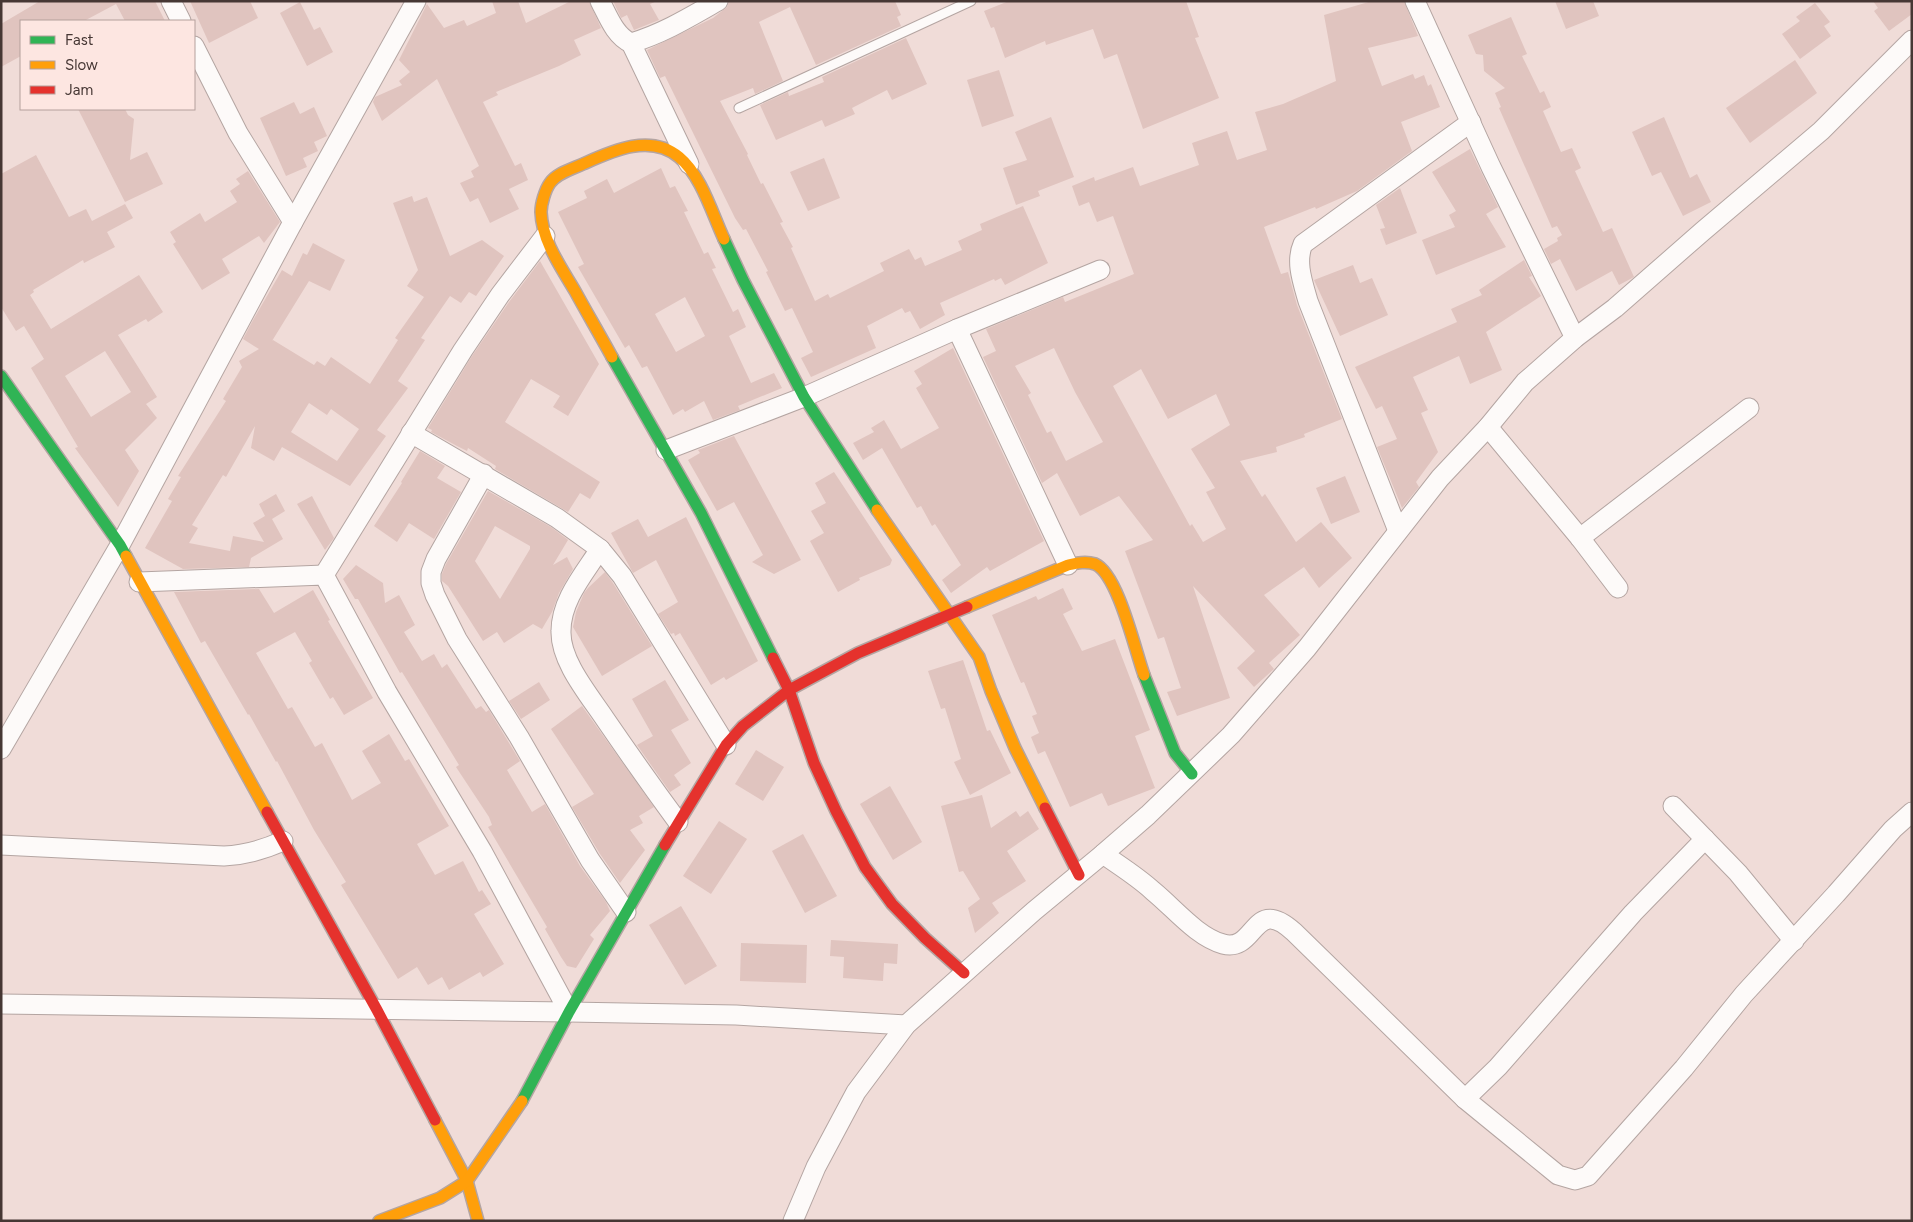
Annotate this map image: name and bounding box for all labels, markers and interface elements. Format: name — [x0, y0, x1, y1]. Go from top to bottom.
legend — [20, 20, 195, 110]
text: Fast — [65, 31, 94, 49]
text: Slow — [65, 56, 98, 74]
text: Jam — [65, 81, 93, 99]

